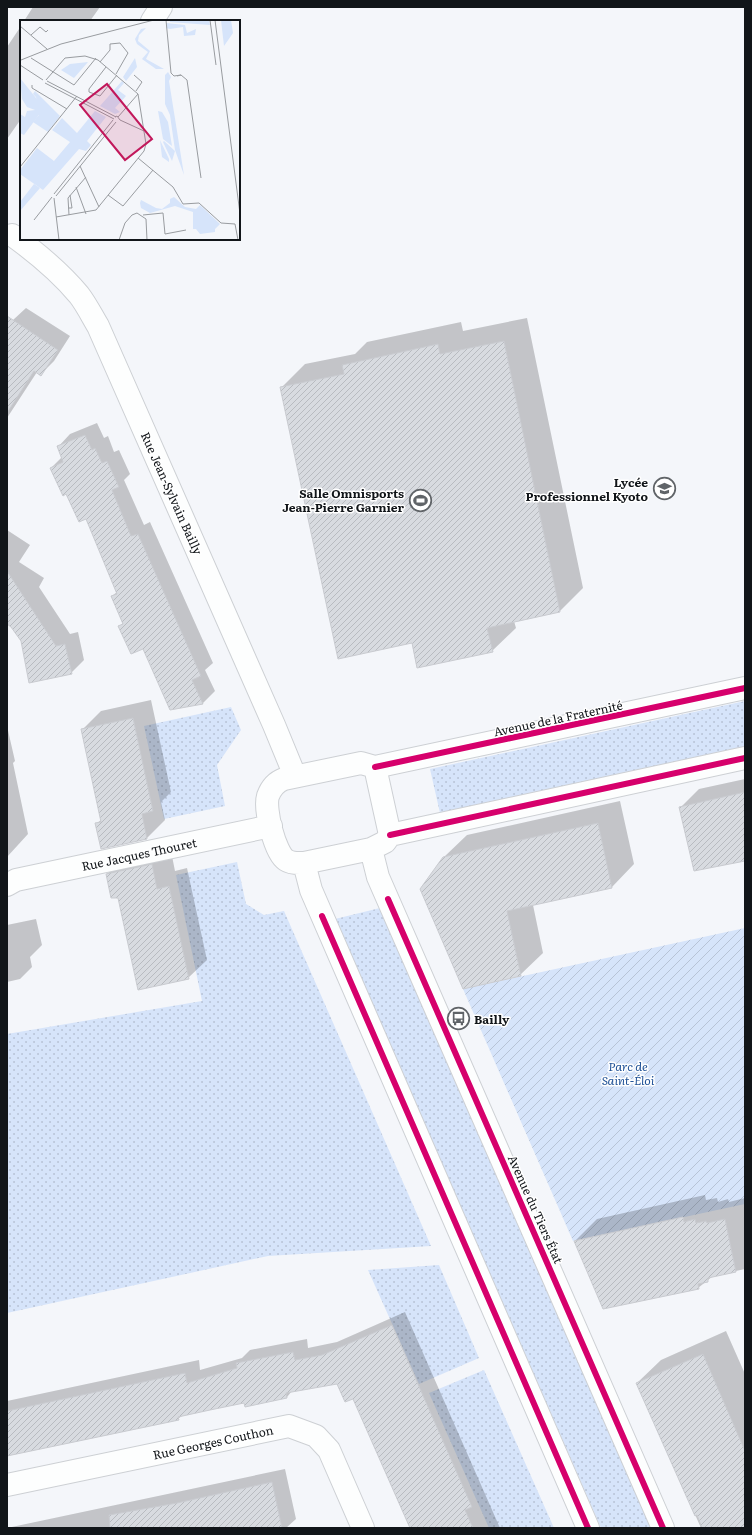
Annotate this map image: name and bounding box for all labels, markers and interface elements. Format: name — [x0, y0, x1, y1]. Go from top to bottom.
inset map — [20, 20, 240, 240]
street label: Rue Jean-Sylvain Bailly — [137, 429, 207, 557]
place label: Lycée Professionnel Kyoto — [526, 473, 649, 505]
school or university icon: Lycée Professionnel Kyoto — [651, 476, 677, 502]
place label: Salle Omnisports Jean-Pierre Garnier — [282, 484, 404, 516]
sports icon: Salle Omnisports Jean-Pierre Garnier — [407, 487, 433, 513]
street label: Avenue de la Fraternité — [492, 696, 624, 740]
street label: Rue Jacques Thouret — [80, 833, 198, 875]
bus stop icon: Bailly — [446, 1006, 472, 1032]
place label: Bailly — [474, 1010, 510, 1028]
park label: Parc de Saint-Éloi — [602, 1057, 655, 1089]
street label: Avenue du Tiers État — [504, 1152, 568, 1266]
street label: Rue Georges Couthon — [151, 1420, 275, 1464]

